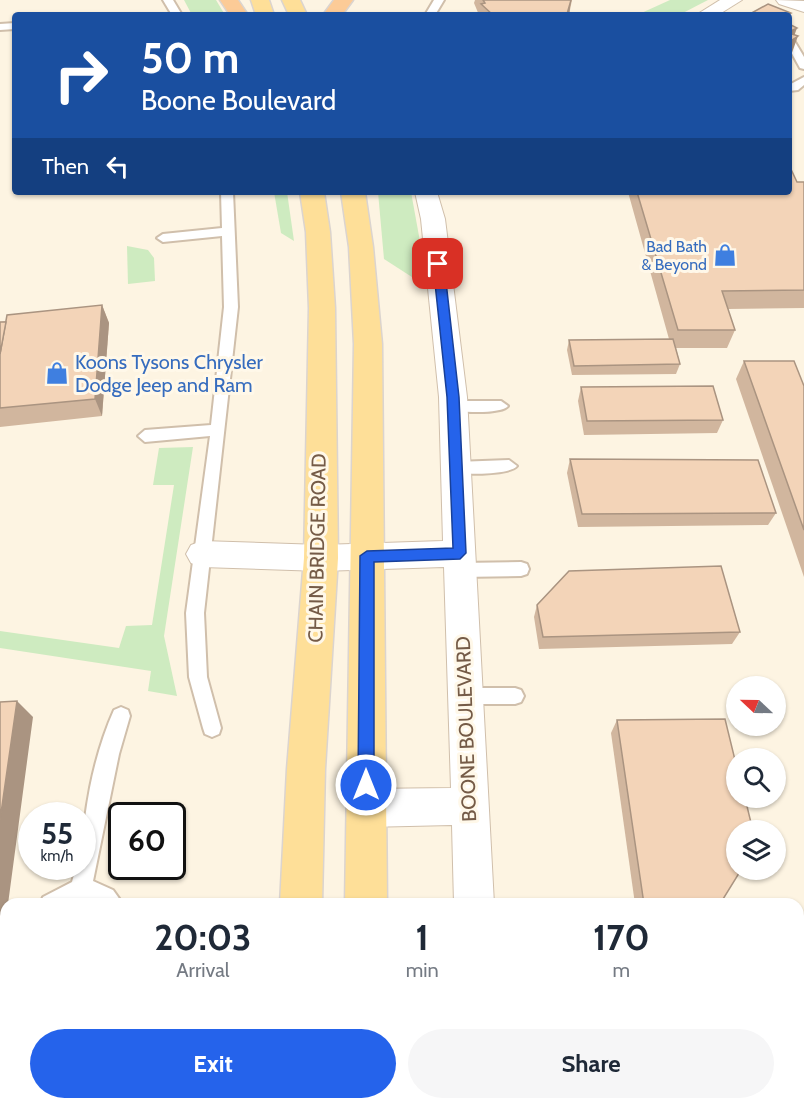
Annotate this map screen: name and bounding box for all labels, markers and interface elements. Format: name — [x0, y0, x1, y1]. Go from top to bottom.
text: 50 m — [141, 32, 239, 84]
icon: right — [42, 36, 120, 114]
text: Boone Boulevard — [141, 84, 336, 117]
icon: left — [101, 150, 134, 183]
text: Then — [42, 153, 89, 180]
place label: Bad Bath & Beyond — [641, 237, 707, 274]
pin — [412, 238, 463, 289]
shop icon: Bad Bath & Beyond — [712, 242, 738, 268]
icon: arrive — [421, 247, 454, 280]
place label: Koons Tysons Chrysler Dodge Jeep and Ram — [75, 350, 263, 397]
shop icon: Koons Tysons Chrysler Dodge Jeep and Ram — [44, 360, 70, 386]
street label: CHAIN BRIDGE ROAD — [303, 453, 331, 643]
street label: BOONE BOULEVARD — [451, 636, 481, 822]
north arrow — [726, 676, 786, 736]
map controls — [726, 676, 786, 880]
button: search — [726, 748, 786, 808]
position arrow — [334, 753, 398, 817]
speed limit sign: 60 — [108, 802, 186, 880]
text: 55 — [41, 815, 73, 852]
button: layers — [726, 820, 786, 880]
text: km/h — [41, 847, 73, 865]
text: 20:03 — [154, 915, 252, 959]
text: 1 — [416, 915, 429, 959]
text: 170 — [593, 915, 650, 959]
text: Arrival — [176, 958, 230, 982]
text: min — [406, 958, 439, 982]
text: m — [613, 958, 630, 982]
button: Exit — [30, 1029, 396, 1098]
button: Share — [408, 1029, 774, 1098]

